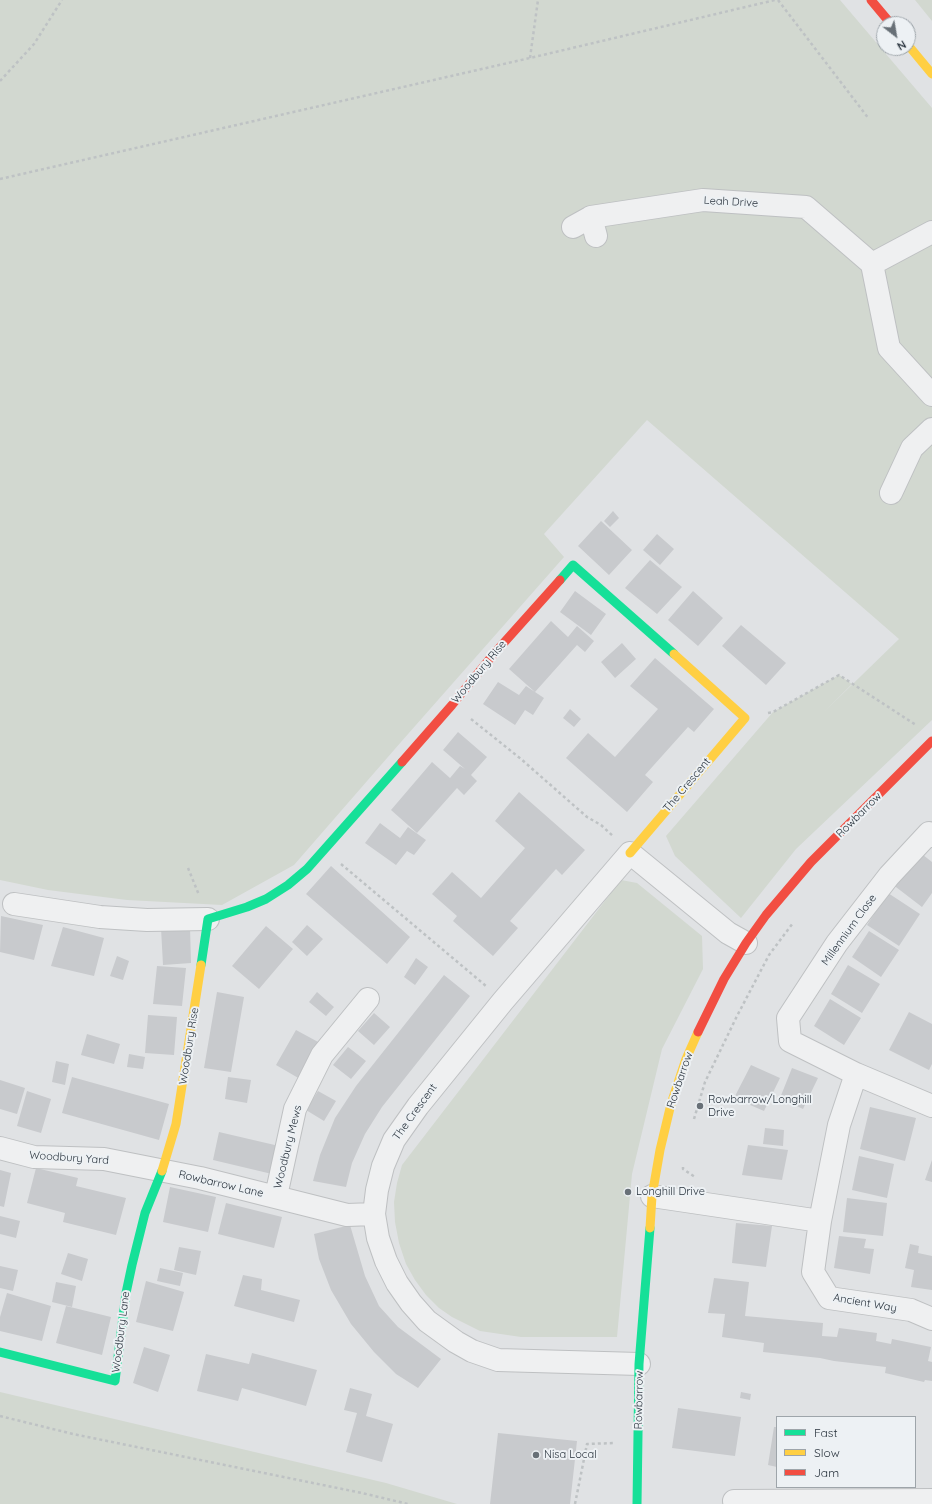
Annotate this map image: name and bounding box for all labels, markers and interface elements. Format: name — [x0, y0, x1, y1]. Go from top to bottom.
north arrow — [876, 16, 916, 56]
text: N — [895, 37, 909, 54]
street label: Leah Drive — [703, 194, 759, 210]
street label: Woodbury Rise — [449, 638, 509, 706]
street label: The Crescent — [661, 755, 713, 815]
street label: Rowbarrow — [834, 790, 884, 840]
street label: Millennium Close — [819, 892, 879, 968]
street label: Woodbury Rise — [176, 1006, 202, 1086]
street label: Rowbarrow — [664, 1050, 696, 1110]
street label: The Crescent — [390, 1081, 440, 1143]
place label: Rowbarrow/Longhill Drive — [708, 1093, 812, 1119]
marker: Rowbarrow/Longhill Drive — [695, 1101, 705, 1111]
street label: Woodbury Mews — [271, 1104, 305, 1190]
street label: Woodbury Yard — [29, 1149, 109, 1167]
street label: Rowbarrow Lane — [177, 1168, 265, 1200]
place label: Longhill Drive — [636, 1185, 705, 1199]
marker: Longhill Drive — [623, 1187, 633, 1197]
street label: Woodbury Lane — [109, 1291, 133, 1373]
street label: Ancient Way — [832, 1291, 898, 1315]
street label: Rowbarrow — [632, 1371, 646, 1429]
legend — [776, 1416, 916, 1488]
text: Fast — [814, 1425, 838, 1440]
text: Slow — [814, 1445, 840, 1460]
place label: Nisa Local — [544, 1448, 597, 1462]
marker: Nisa Local — [531, 1450, 541, 1460]
text: Jam — [814, 1465, 839, 1480]

